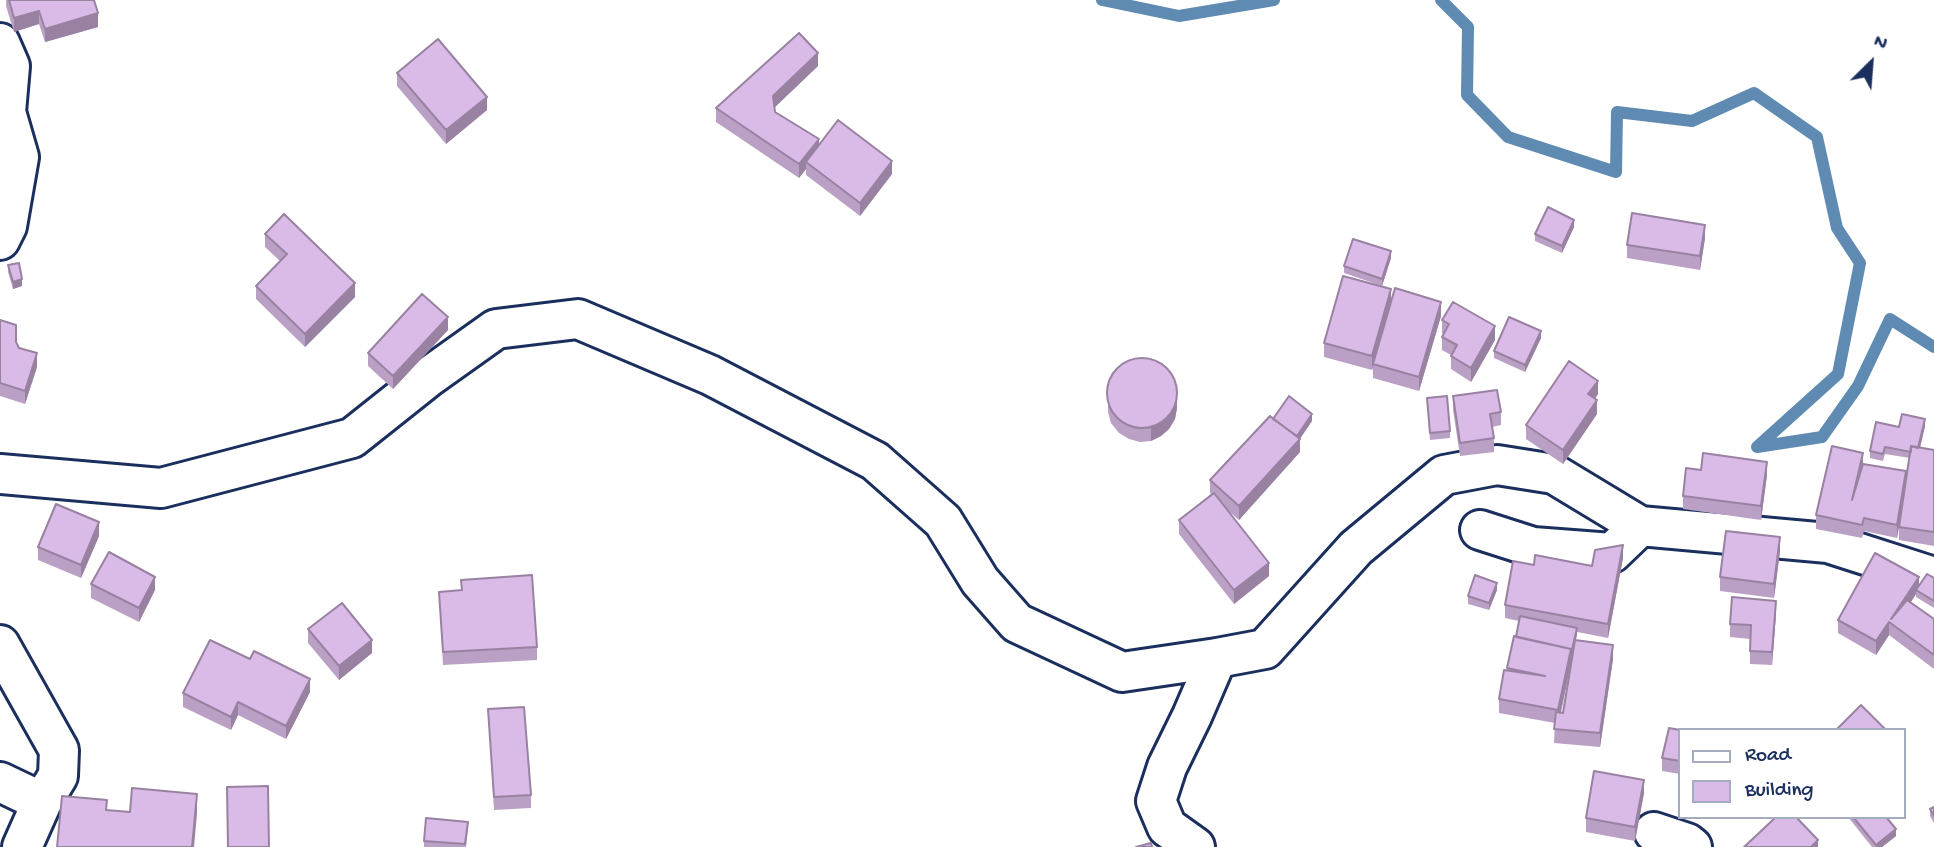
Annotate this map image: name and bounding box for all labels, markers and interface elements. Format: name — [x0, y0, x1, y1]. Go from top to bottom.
north arrow — [1836, 28, 1906, 98]
text: N — [1870, 30, 1891, 57]
legend — [1678, 728, 1906, 819]
text: Road — [1745, 744, 1791, 769]
text: Building — [1745, 779, 1814, 804]

